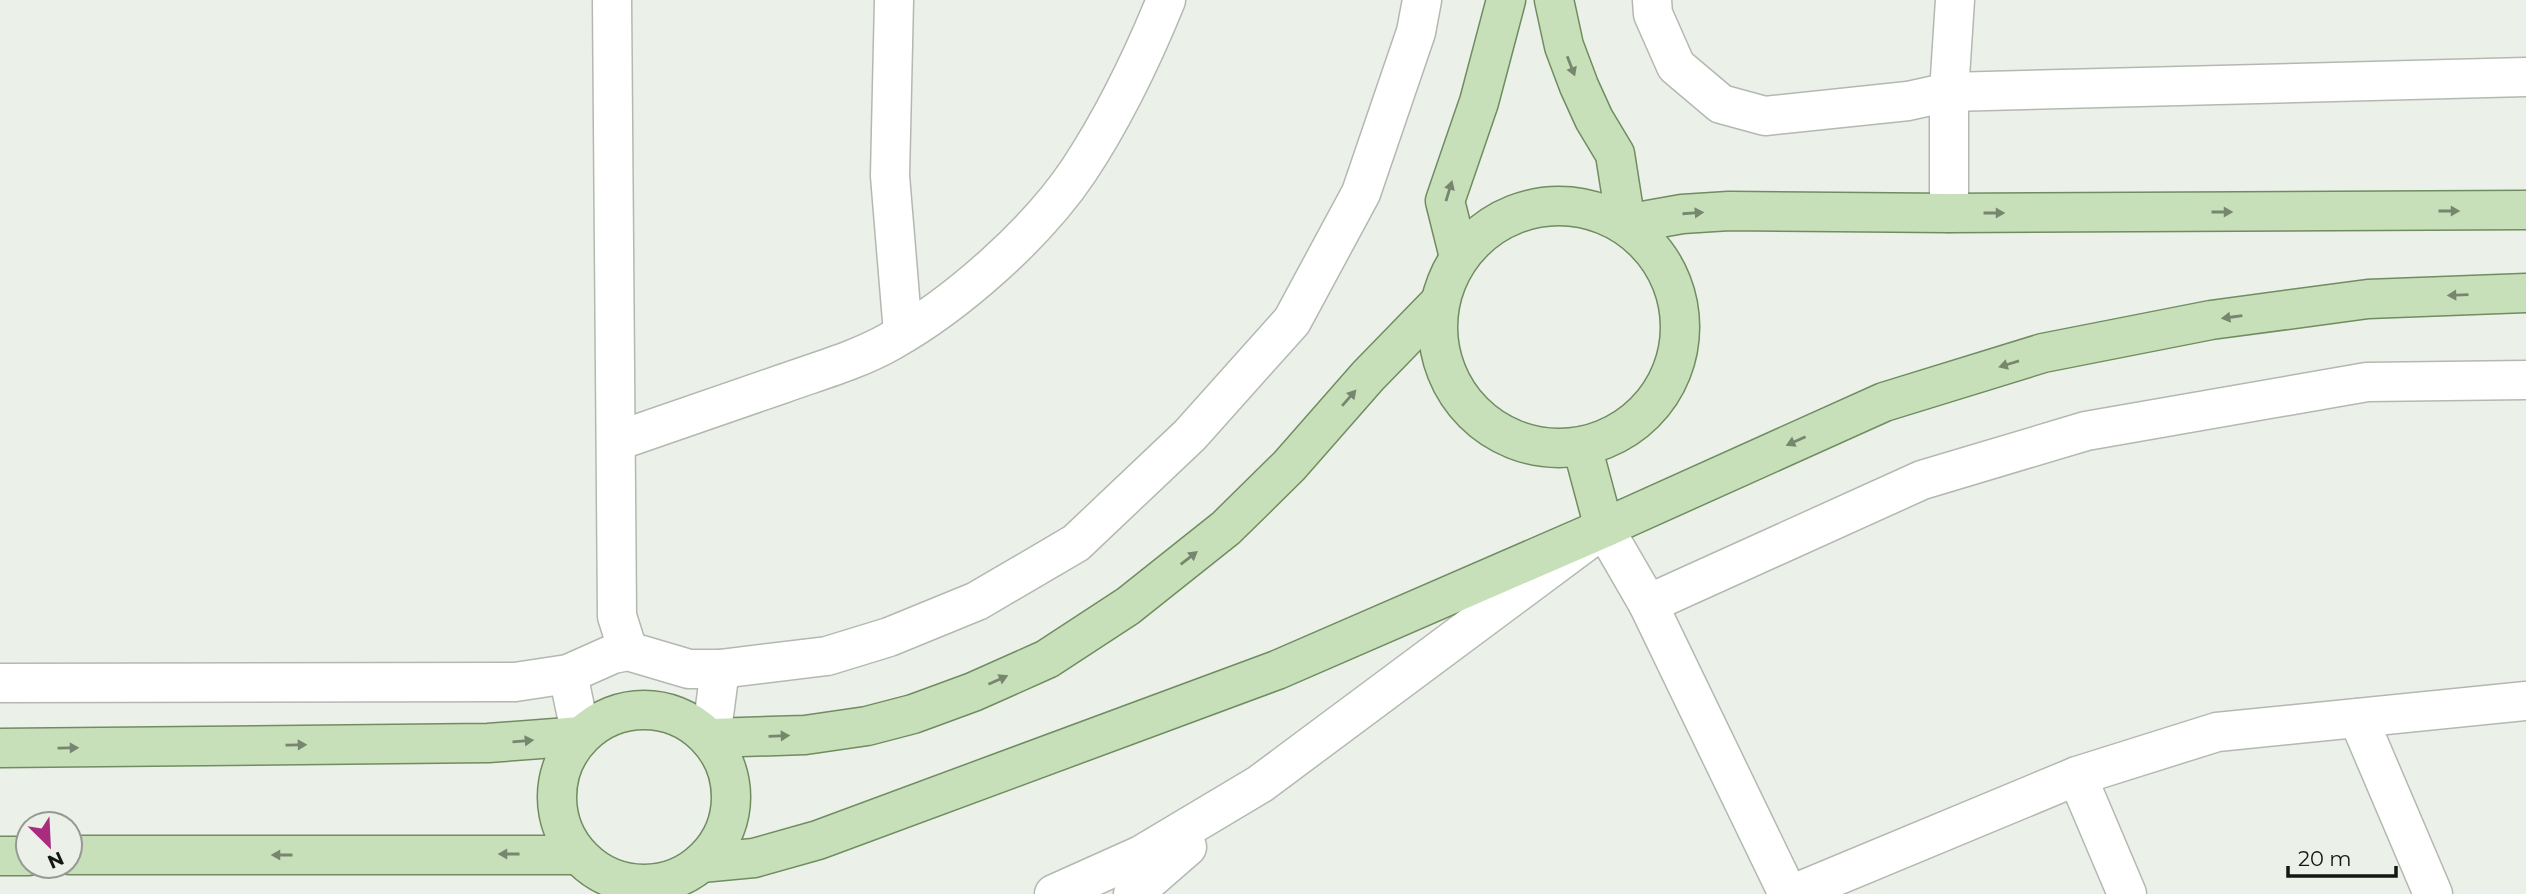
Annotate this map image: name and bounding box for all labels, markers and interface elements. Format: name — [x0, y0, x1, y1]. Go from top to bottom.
one-way arrow — [1566, 55, 1577, 76]
one-way arrow — [1445, 180, 1455, 201]
one-way arrow — [2438, 205, 2460, 217]
one-way arrow — [2211, 206, 2233, 218]
one-way arrow — [1682, 207, 1704, 218]
one-way arrow — [1983, 207, 2005, 219]
one-way arrow — [2447, 290, 2469, 301]
one-way arrow — [2221, 312, 2243, 323]
one-way arrow — [1998, 359, 2019, 369]
one-way arrow — [1341, 389, 1357, 407]
one-way arrow — [1785, 436, 1806, 447]
one-way arrow — [1179, 551, 1197, 566]
one-way arrow — [988, 674, 1008, 686]
one-way arrow — [769, 731, 791, 742]
one-way arrow — [512, 735, 534, 746]
one-way arrow — [285, 740, 307, 751]
one-way arrow — [57, 742, 79, 754]
north arrow — [14, 810, 84, 880]
scale bar — [2288, 834, 2396, 878]
text: N — [44, 846, 67, 874]
text: 20 m — [2298, 846, 2352, 871]
one-way arrow — [498, 848, 520, 860]
one-way arrow — [270, 849, 292, 861]

